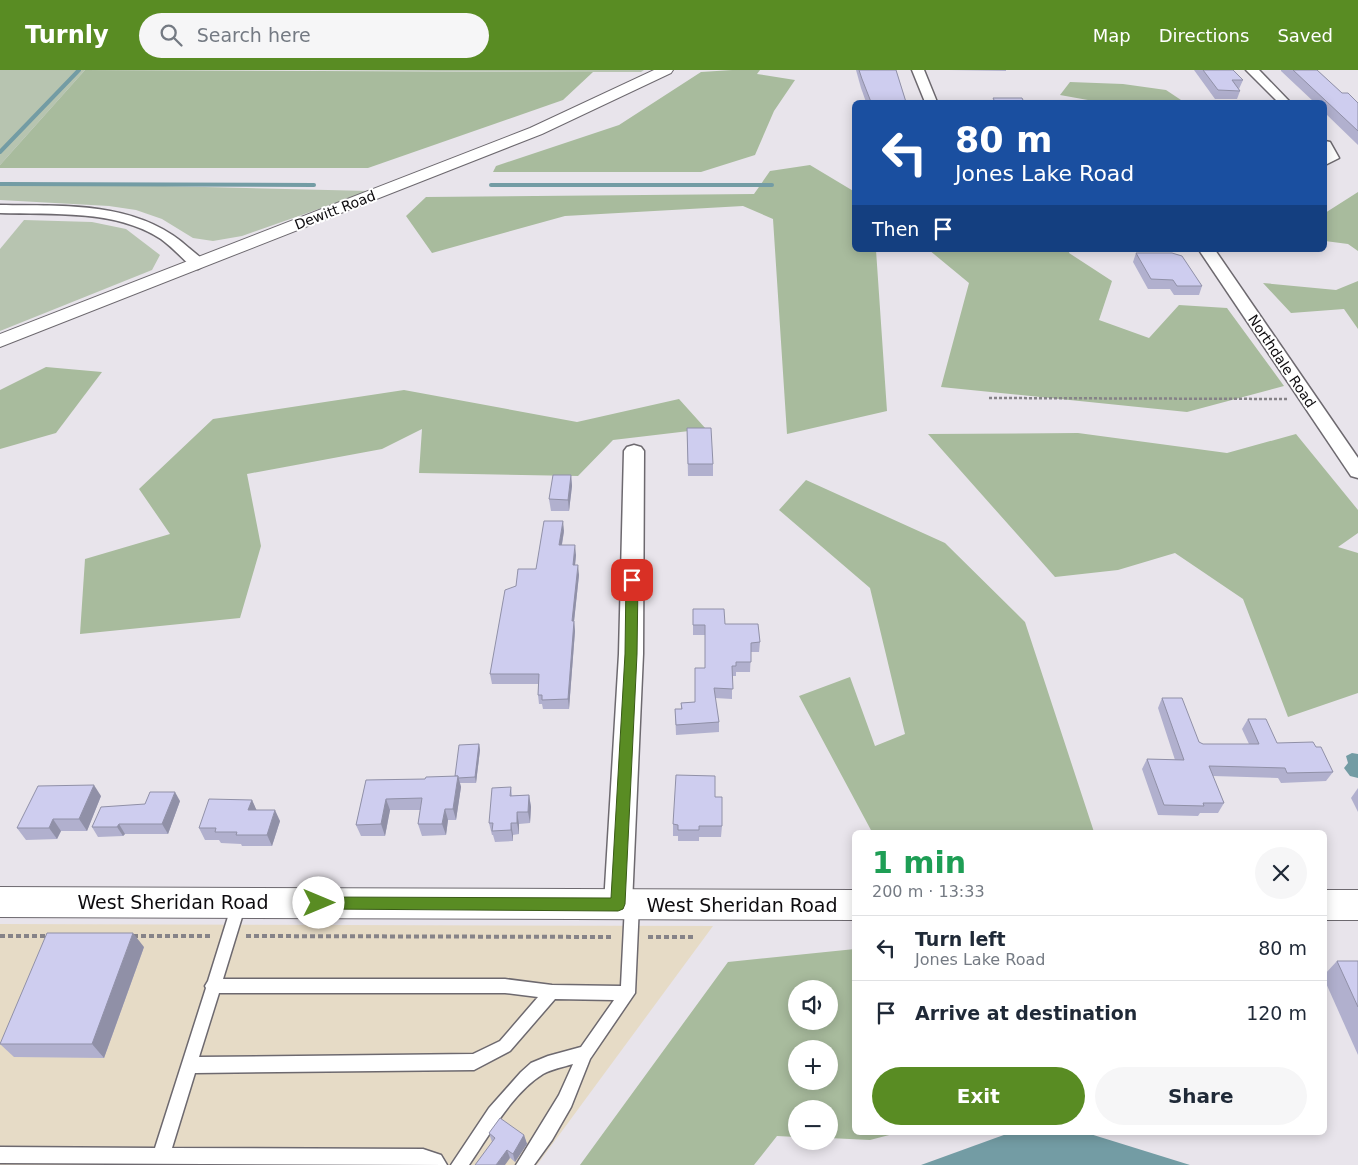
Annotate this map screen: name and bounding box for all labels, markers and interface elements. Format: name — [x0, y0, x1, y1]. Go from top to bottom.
search box — [139, 13, 489, 58]
text: Turnly — [25, 21, 109, 49]
icon: search — [157, 21, 185, 49]
text: Search here — [197, 24, 311, 46]
text: Map — [1093, 25, 1131, 46]
text: Directions — [1159, 25, 1249, 46]
text: Saved — [1277, 25, 1333, 46]
icon: left — [872, 120, 937, 185]
text: 80 m — [955, 120, 1052, 160]
text: Jones Lake Road — [955, 161, 1134, 186]
street label: Dewitt Road — [292, 187, 378, 233]
icon: arrive — [929, 215, 957, 243]
text: Then — [872, 218, 919, 240]
street label: Northdale Road — [1245, 311, 1319, 411]
pin — [611, 559, 653, 601]
icon: arrive — [618, 566, 646, 594]
text: 1 min — [872, 845, 966, 880]
button: close — [1255, 847, 1307, 899]
position arrow — [292, 876, 344, 928]
text: 200 m · 13:33 — [872, 882, 985, 901]
street label: West Sheridan Road — [77, 891, 269, 913]
street label: West Sheridan Road — [646, 894, 838, 916]
text: Turn left — [915, 928, 1006, 950]
icon: left — [872, 934, 900, 962]
text: 80 m — [1258, 937, 1307, 959]
text: Jones Lake Road — [915, 950, 1045, 969]
map controls — [788, 980, 838, 1150]
button: sound — [788, 980, 838, 1030]
icon: arrive — [872, 999, 900, 1027]
text: Arrive at destination — [915, 1002, 1137, 1024]
text: 120 m — [1246, 1002, 1307, 1024]
button: + — [788, 1040, 838, 1090]
button: Exit — [872, 1067, 1085, 1125]
button: Share — [1095, 1067, 1307, 1125]
button: − — [788, 1100, 838, 1150]

